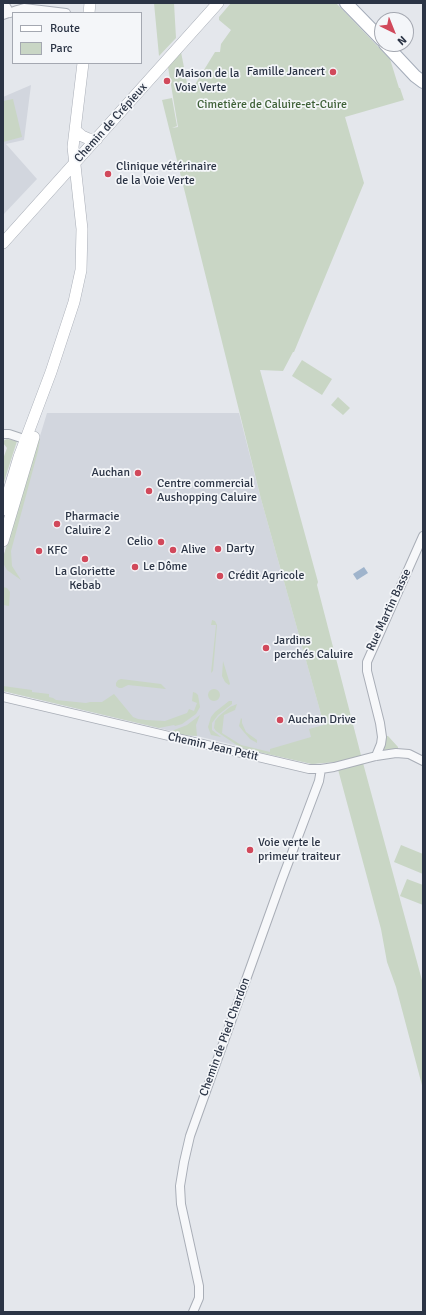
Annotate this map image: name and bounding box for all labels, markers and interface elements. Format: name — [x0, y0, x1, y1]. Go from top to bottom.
legend — [12, 12, 142, 64]
north arrow — [374, 12, 414, 52]
text: Route — [50, 21, 80, 36]
text: N — [395, 33, 409, 48]
text: Parc — [50, 41, 72, 56]
place label: Famille Jancert — [247, 65, 325, 79]
place label: Maison de la Voie Verte — [175, 67, 239, 95]
marker: Famille Jancert — [328, 67, 338, 77]
marker: Maison de la Voie Verte — [162, 76, 172, 86]
street label: Chemin de Crépieux — [72, 80, 150, 166]
park label: Cimetière de Caluire-et-Cuire — [197, 98, 347, 112]
place label: Clinique vétérinaire de la Voie Verte — [116, 160, 217, 188]
marker: Clinique vétérinaire de la Voie Verte — [103, 169, 113, 179]
place label: Auchan — [91, 466, 130, 480]
marker: Auchan — [133, 468, 143, 478]
place label: Centre commercial Aushopping Caluire — [157, 477, 257, 505]
marker: Centre commercial Aushopping Caluire — [144, 486, 154, 496]
place label: Pharmacie Caluire 2 — [65, 510, 119, 538]
marker: Pharmacie Caluire 2 — [52, 519, 62, 529]
place label: Celio — [127, 535, 153, 549]
marker: Celio — [156, 537, 166, 547]
place label: Darty — [226, 542, 254, 556]
place label: Alive — [181, 543, 206, 557]
place label: KFC — [47, 544, 68, 558]
marker: Darty — [213, 544, 223, 554]
marker: Alive — [168, 545, 178, 555]
marker: KFC — [34, 546, 44, 556]
marker: La Gloriette Kebab — [80, 554, 90, 564]
place label: Le Dôme — [143, 560, 187, 574]
marker: Le Dôme — [130, 562, 140, 572]
place label: La Gloriette Kebab — [55, 565, 115, 593]
street label: Rue Martin Basse — [364, 567, 414, 653]
place label: Crédit Agricole — [228, 569, 305, 583]
marker: Crédit Agricole — [215, 571, 225, 581]
place label: Jardins perchés Caluire — [274, 634, 353, 662]
marker: Jardins perchés Caluire — [261, 643, 271, 653]
place label: Auchan Drive — [288, 713, 356, 727]
marker: Auchan Drive — [275, 715, 285, 725]
street label: Chemin Jean Petit — [166, 730, 260, 764]
place label: Voie verte le primeur traiteur — [258, 836, 340, 864]
marker: Voie verte le primeur traiteur — [245, 845, 255, 855]
street label: Chemin de Pied Chardon — [197, 976, 253, 1098]

